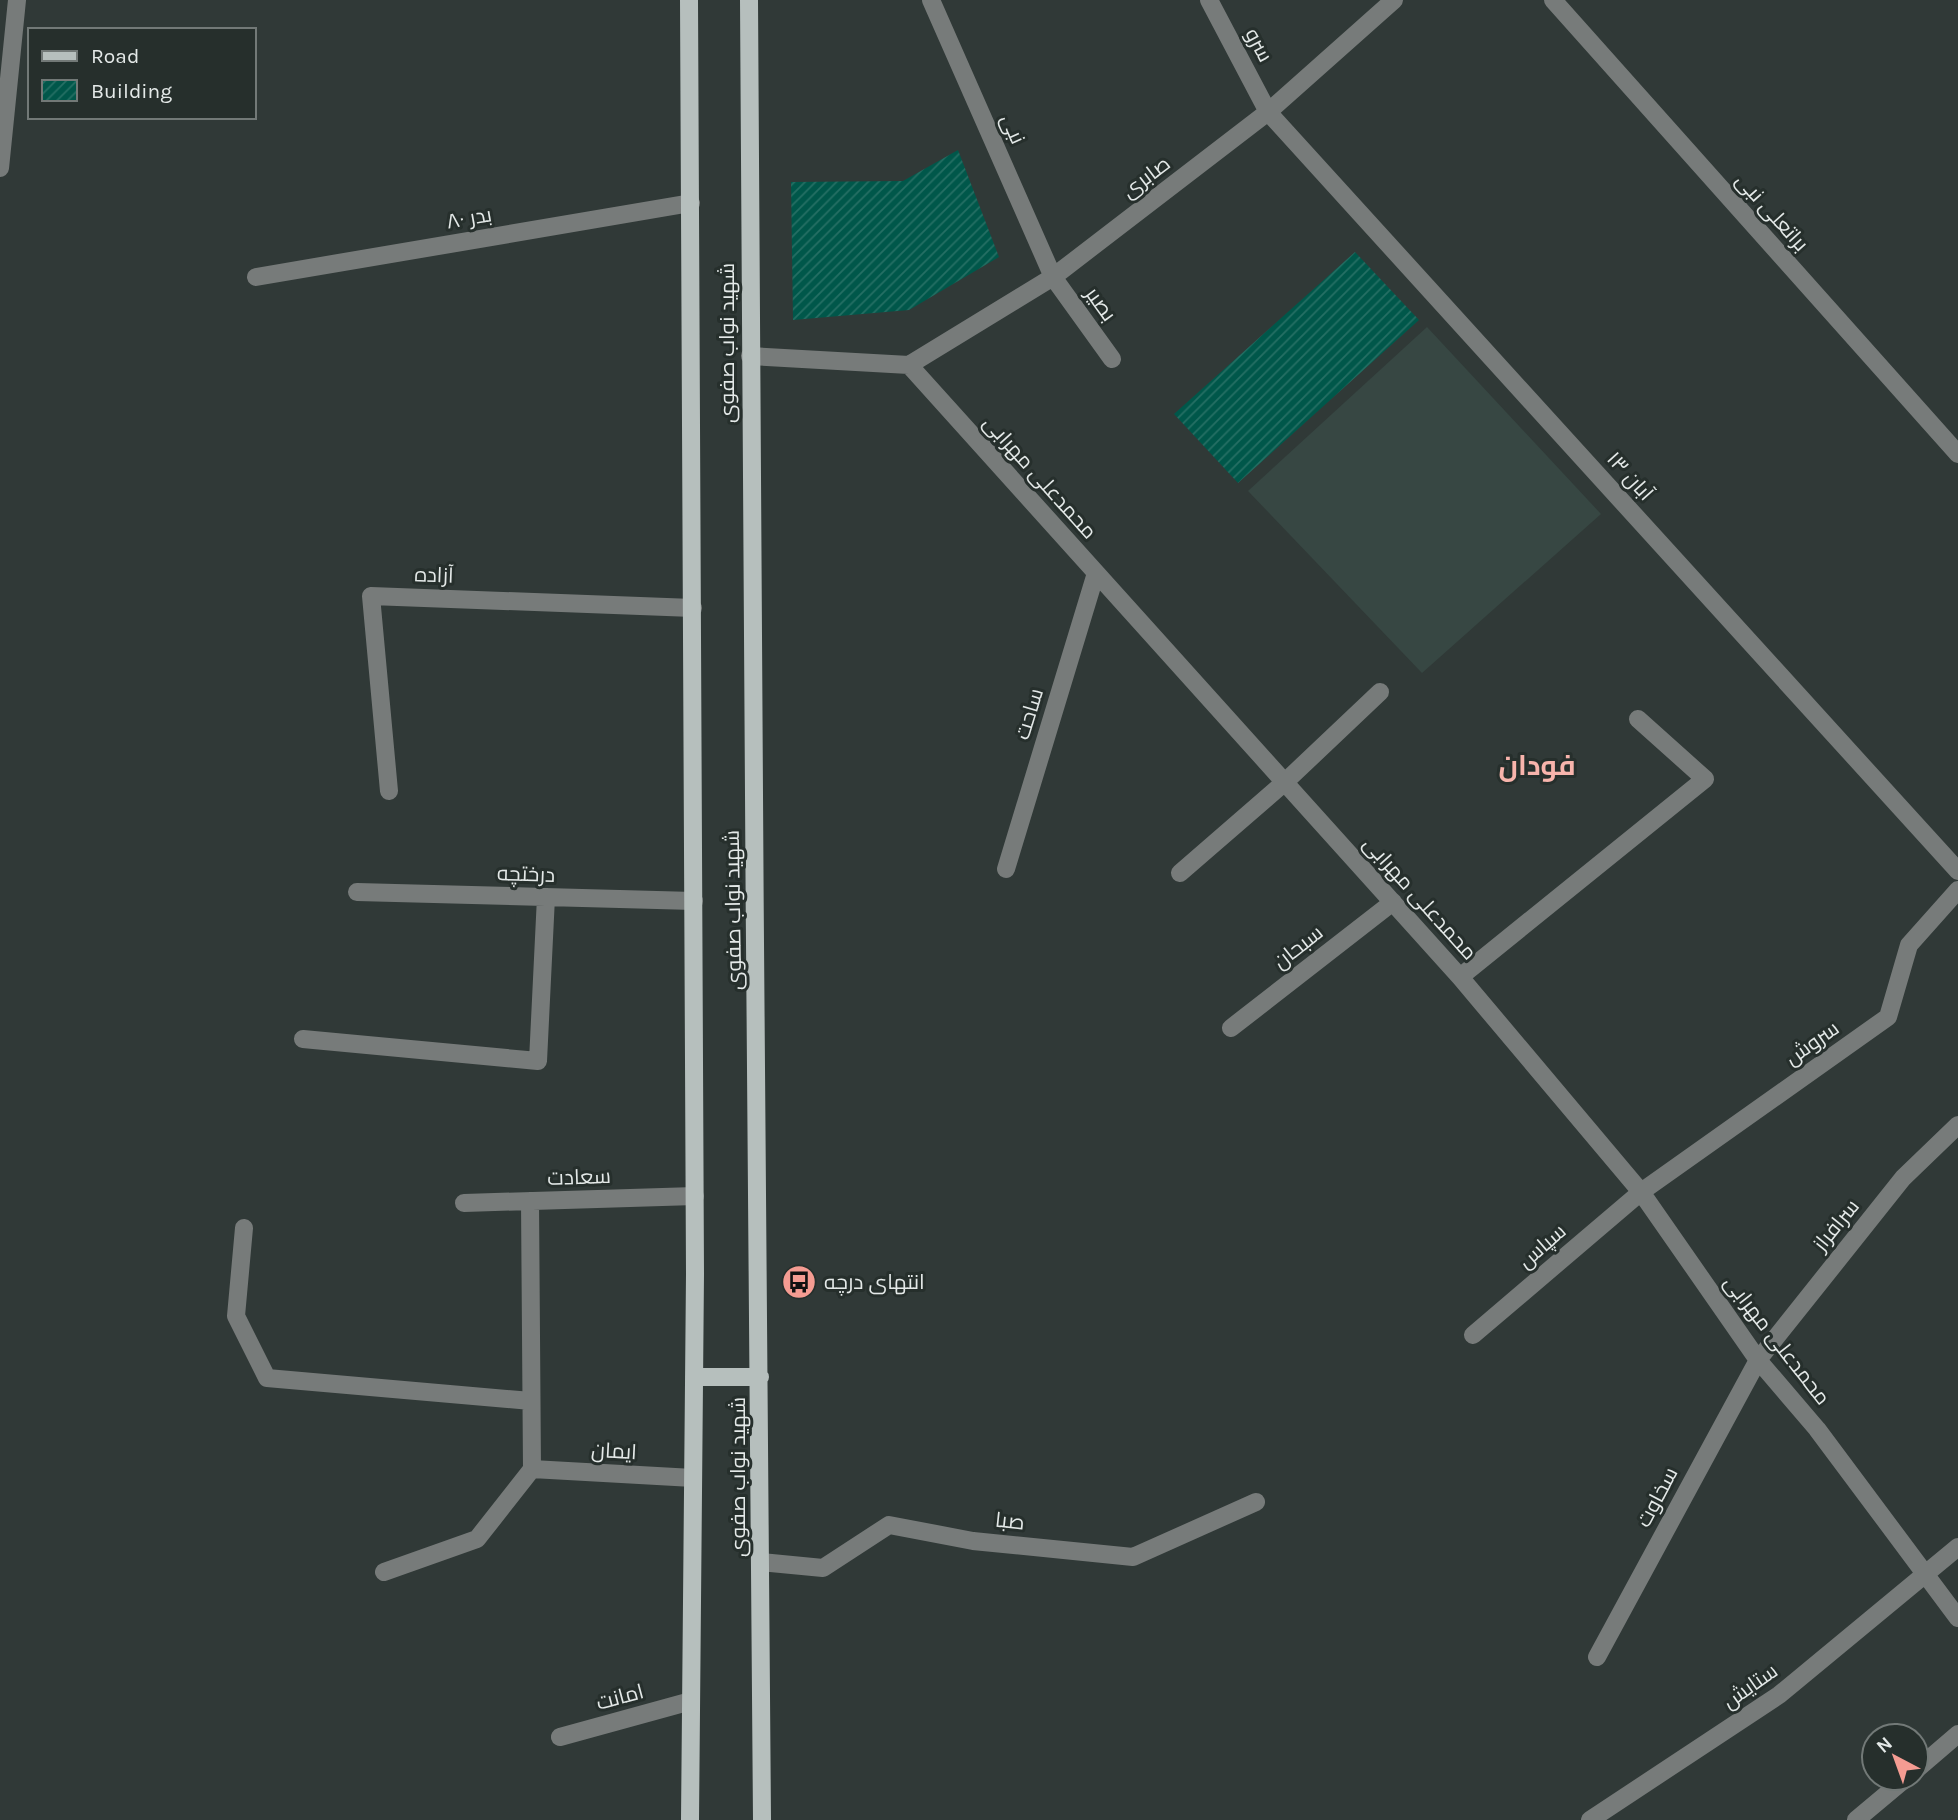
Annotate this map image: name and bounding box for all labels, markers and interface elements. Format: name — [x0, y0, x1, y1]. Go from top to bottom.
street label: سرو — [1240, 24, 1278, 66]
legend — [28, 28, 256, 119]
text: Road — [91, 44, 139, 68]
text: Building — [91, 79, 172, 103]
street label: نبی — [995, 110, 1030, 148]
street label: صابری — [1117, 151, 1175, 204]
street label: براتعلی نبی — [1730, 168, 1813, 257]
street label: بدر ۸۰ — [444, 202, 494, 234]
street label: شهید نواب صفوی — [715, 263, 740, 423]
street label: بصیر — [1080, 282, 1121, 326]
street label: محمدعلی مهرابی — [978, 410, 1102, 544]
street label: ۱۳ آبان — [1601, 447, 1658, 506]
street label: آزاده — [414, 562, 454, 588]
street label: ساحت — [1010, 685, 1048, 743]
district label: فودان — [1498, 749, 1576, 782]
street label: شهید نواب صفوی — [720, 830, 747, 990]
street label: محمدعلی مهرابی — [1358, 831, 1482, 965]
street label: درختچه — [496, 861, 556, 889]
street label: سبحان — [1268, 920, 1328, 975]
street label: سروش — [1780, 1016, 1844, 1071]
street label: سعادت — [547, 1164, 611, 1190]
street label: سرافراز — [1807, 1194, 1864, 1256]
street label: سپاس — [1513, 1219, 1571, 1274]
bus stop icon: انتهای درچه — [780, 1263, 818, 1301]
place label: انتهای درچه — [824, 1270, 925, 1296]
street label: محمدعلی مهرابی — [1718, 1271, 1835, 1410]
street label: شهید نواب صفوی — [726, 1397, 751, 1557]
street label: ایمان — [591, 1438, 637, 1465]
street label: سخاوت — [1631, 1463, 1683, 1531]
street label: صبا — [994, 1508, 1026, 1534]
street label: ستایش — [1718, 1659, 1783, 1714]
street label: امانت — [594, 1679, 646, 1715]
north arrow — [1860, 1722, 1930, 1792]
text: N — [1872, 1732, 1897, 1758]

